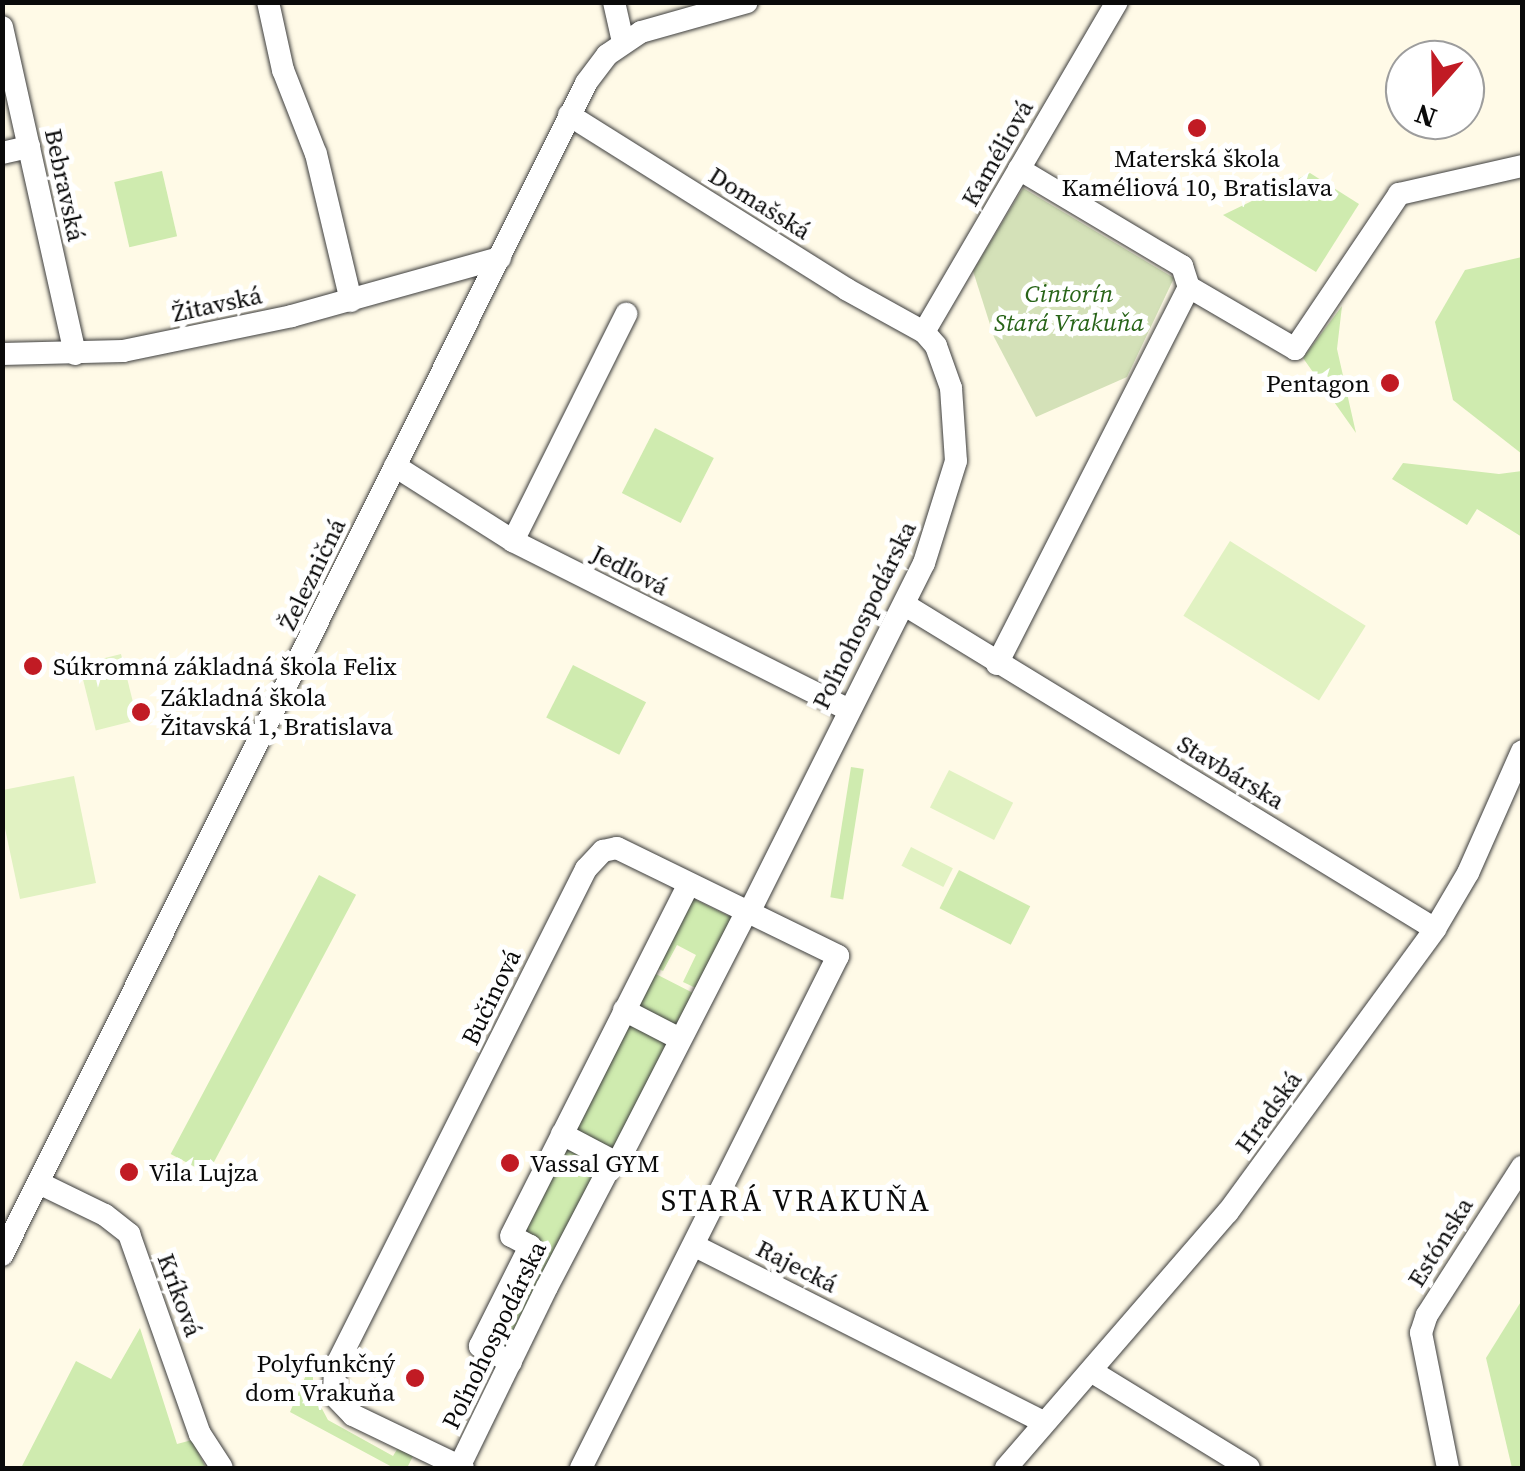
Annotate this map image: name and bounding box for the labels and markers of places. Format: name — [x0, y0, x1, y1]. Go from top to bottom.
marker: Materská škola Kaméliová 10, Bratislava — [1186, 117, 1208, 139]
place label: Materská škola Kaméliová 10, Bratislava — [1061, 144, 1333, 203]
place label: Pentagon — [1266, 368, 1370, 398]
marker: Pentagon — [1379, 372, 1401, 394]
place label: Súkromná základná škola Felix — [53, 651, 397, 681]
marker: Súkromná základná škola Felix — [22, 655, 44, 677]
place label: Základná škola Žitavská 1, Bratislava — [161, 683, 393, 742]
marker: Základná škola Žitavská 1, Bratislava — [130, 701, 152, 723]
place label: Vassal GYM — [530, 1148, 659, 1178]
marker: Vassal GYM — [499, 1152, 521, 1174]
place label: Vila Lujza — [149, 1157, 258, 1187]
marker: Vila Lujza — [118, 1161, 140, 1183]
place label: Polyfunkčný dom Vrakuňa — [244, 1349, 395, 1408]
marker: Polyfunkčný dom Vrakuňa — [404, 1367, 426, 1389]

